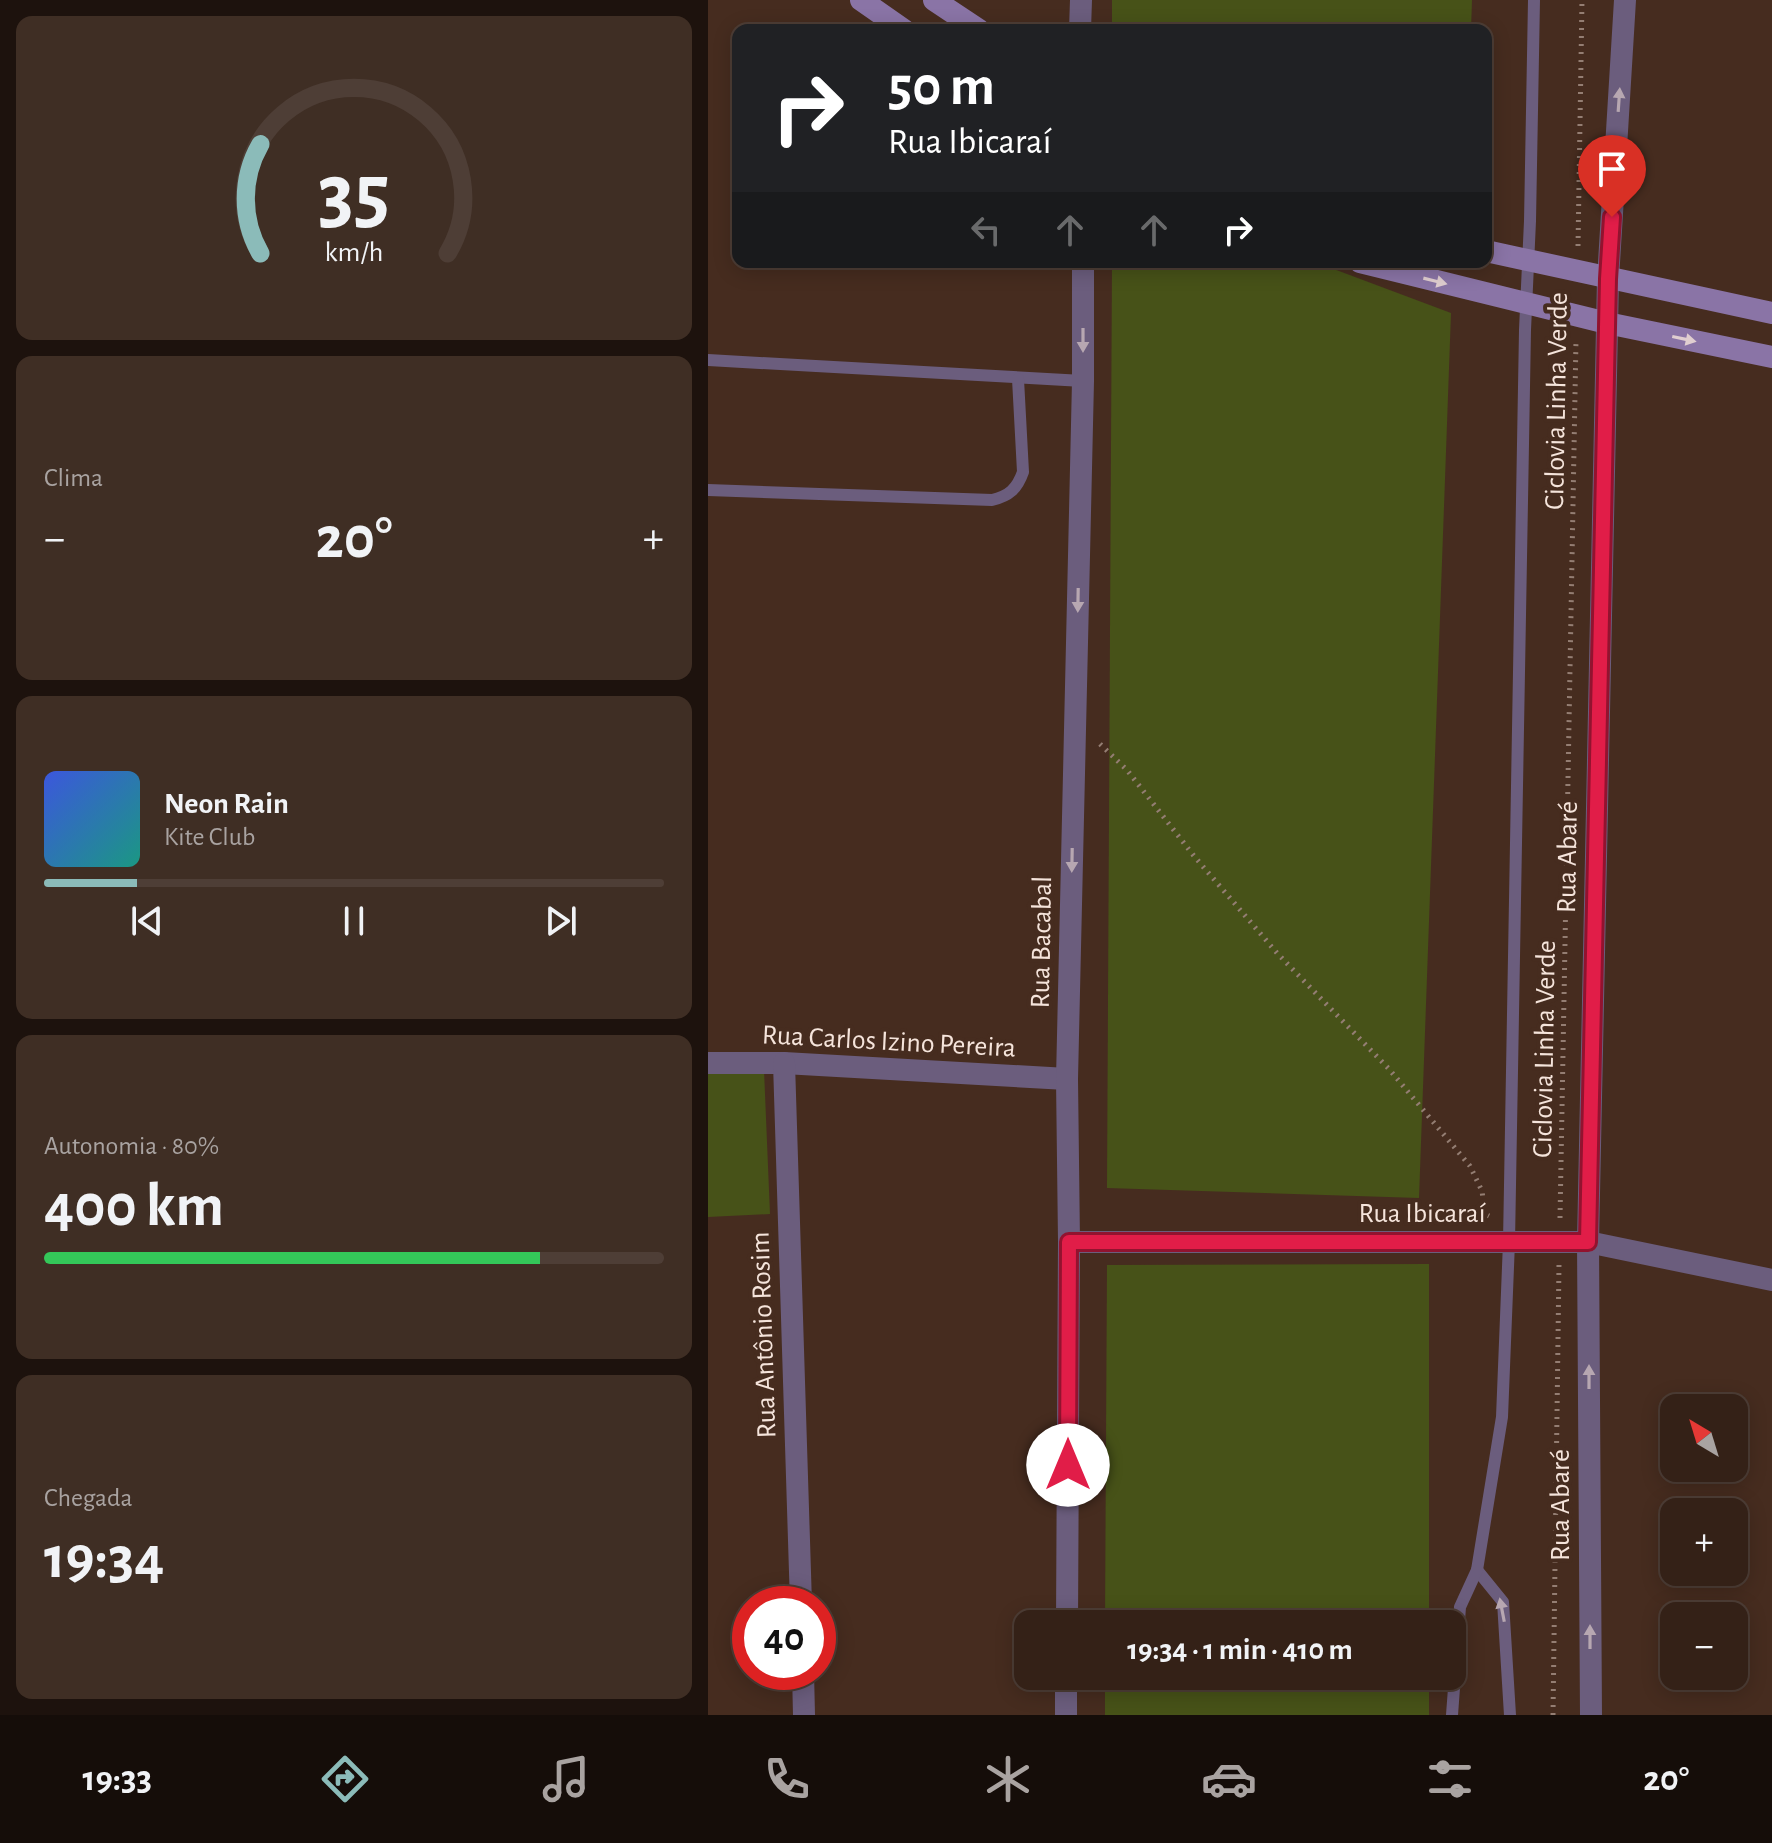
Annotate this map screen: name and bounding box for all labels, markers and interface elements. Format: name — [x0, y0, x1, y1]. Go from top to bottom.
icon: right — [756, 56, 860, 160]
text: 50 m — [888, 59, 995, 115]
one-way arrow — [1613, 87, 1626, 112]
text: Rua Ibicaraí — [888, 124, 1051, 160]
pin — [1578, 135, 1646, 217]
icon: arrive — [1590, 147, 1634, 191]
text: 35 — [318, 152, 390, 236]
icon: left — [964, 208, 1008, 252]
icon: ahead — [1048, 208, 1092, 252]
icon: ahead — [1132, 208, 1176, 252]
icon: right — [1216, 208, 1260, 252]
text: km/h — [325, 238, 383, 267]
one-way arrow — [1423, 275, 1448, 287]
street label: Ciclovia Linha Verde — [1541, 292, 1573, 510]
one-way arrow — [1077, 328, 1089, 353]
one-way arrow — [1671, 333, 1696, 345]
text: Clima — [44, 465, 103, 491]
text: 20° — [315, 509, 393, 569]
text: − — [44, 517, 65, 561]
text: + — [643, 517, 664, 561]
one-way arrow — [1072, 588, 1085, 613]
text: Neon Rain — [164, 789, 289, 819]
street label: Rua Abaré — [1553, 801, 1583, 913]
text: Kite Club — [164, 824, 255, 850]
one-way arrow — [1066, 848, 1079, 873]
street label: Rua Bacabal — [1027, 876, 1057, 1008]
icon: previous — [125, 899, 169, 943]
icon: pause — [332, 899, 376, 943]
icon: next — [539, 899, 583, 943]
street label: Ciclovia Linha Verde — [1529, 940, 1561, 1158]
street label: Rua Carlos Izino Pereira — [761, 1021, 1017, 1063]
text: Autonomia · 80% — [44, 1133, 219, 1159]
text: 400 km — [44, 1177, 224, 1237]
street label: Rua Ibicaraí — [1358, 1200, 1486, 1228]
street label: Rua Antônio Rosim — [746, 1231, 782, 1439]
one-way arrow — [1582, 1364, 1595, 1389]
north arrow — [1660, 1394, 1748, 1482]
map controls — [1660, 1394, 1748, 1690]
position arrow — [1026, 1423, 1110, 1507]
street label: Rua Abaré — [1547, 1449, 1575, 1561]
text: Chegada — [44, 1485, 133, 1511]
button: + — [1660, 1498, 1748, 1586]
text: 19:34 — [44, 1529, 164, 1589]
speed limit sign: 40 — [732, 1586, 836, 1690]
one-way arrow — [1496, 1598, 1508, 1623]
button: − — [1660, 1602, 1748, 1690]
one-way arrow — [1584, 1624, 1596, 1649]
text: 19:34 · 1 min · 410 m — [1127, 1635, 1353, 1665]
icon: directions — [317, 1751, 373, 1807]
icon: music — [538, 1751, 594, 1807]
icon: phone — [759, 1751, 815, 1807]
icon: climate — [980, 1751, 1036, 1807]
icon: car — [1201, 1751, 1257, 1807]
icon: filters — [1422, 1751, 1478, 1807]
text: 19:33 — [83, 1761, 152, 1797]
text: 20° — [1643, 1761, 1689, 1797]

